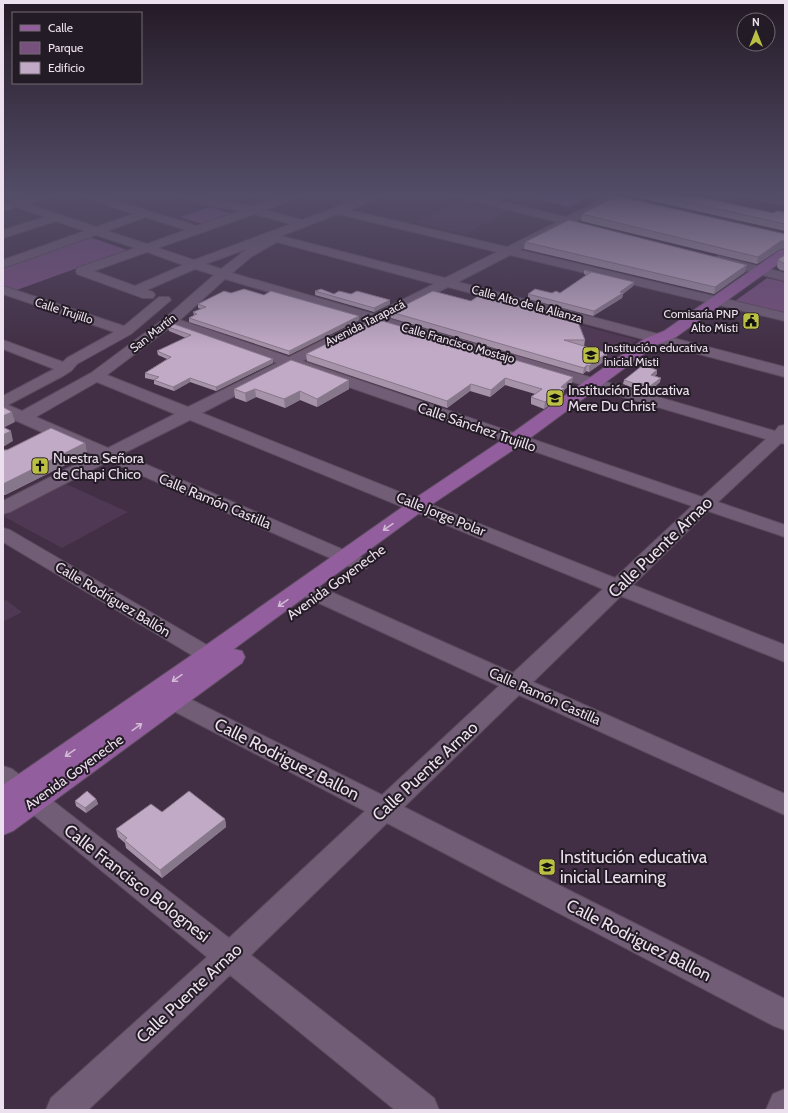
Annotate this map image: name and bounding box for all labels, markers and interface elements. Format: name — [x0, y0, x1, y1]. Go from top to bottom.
legend — [12, 12, 142, 84]
north arrow — [736, 12, 776, 52]
text: N — [752, 15, 760, 29]
text: Calle — [48, 20, 73, 35]
text: Parque — [48, 40, 83, 55]
text: Edificio — [48, 60, 85, 75]
street label: Calle Alto de la Alianza — [470, 281, 585, 326]
street label: Calle Trujillo — [33, 294, 96, 327]
street label: Avenida Tarapacá — [322, 296, 408, 349]
place label: Comisaría PNP Alto Misti — [663, 306, 738, 335]
street label: San Martín — [127, 310, 179, 355]
public building icon: Comisaría PNP Alto Misti — [741, 311, 761, 331]
street label: Calle Francisco Mostajo — [400, 319, 517, 366]
place label: Institución educativa inicial Misti — [604, 340, 708, 369]
school or university icon: Institución educativa inicial Misti — [581, 345, 601, 365]
place label: Institución Educativa Mere Du Christ — [568, 381, 690, 415]
school or university icon: Institución Educativa Mere Du Christ — [545, 388, 565, 408]
street label: Calle Sánchez Trujillo — [415, 398, 539, 456]
place label: Nuestra Señora de Chapi Chico — [53, 449, 144, 483]
church icon: Nuestra Señora de Chapi Chico — [30, 456, 50, 476]
street label: Calle Ramón Castilla — [156, 469, 274, 533]
street label: Calle Jorge Polar — [394, 488, 489, 540]
street label: Calle Puente Arnao — [604, 492, 716, 602]
one-way arrow — [382, 523, 393, 531]
street label: Avenida Goyeneche — [283, 540, 389, 624]
street label: Calle Rodríguez Ballón — [52, 557, 174, 641]
one-way arrow — [277, 599, 288, 607]
street label: Calle Ramón Castilla — [486, 663, 604, 729]
one-way arrow — [171, 674, 182, 682]
street label: Calle Rodriguez Ballon — [211, 714, 363, 804]
street label: Calle Puente Arnao — [368, 717, 482, 825]
one-way arrow — [131, 723, 142, 731]
street label: Avenida Goyeneche — [21, 730, 127, 814]
one-way arrow — [65, 749, 76, 757]
street label: Calle Francisco Bolognesi — [60, 820, 214, 946]
place label: Institución educativa inicial Learning — [560, 847, 708, 887]
school or university icon: Institución educativa inicial Learning — [537, 857, 557, 877]
street label: Calle Rodriguez Ballon — [563, 895, 715, 985]
street label: Calle Puente Arnao — [132, 939, 246, 1047]

